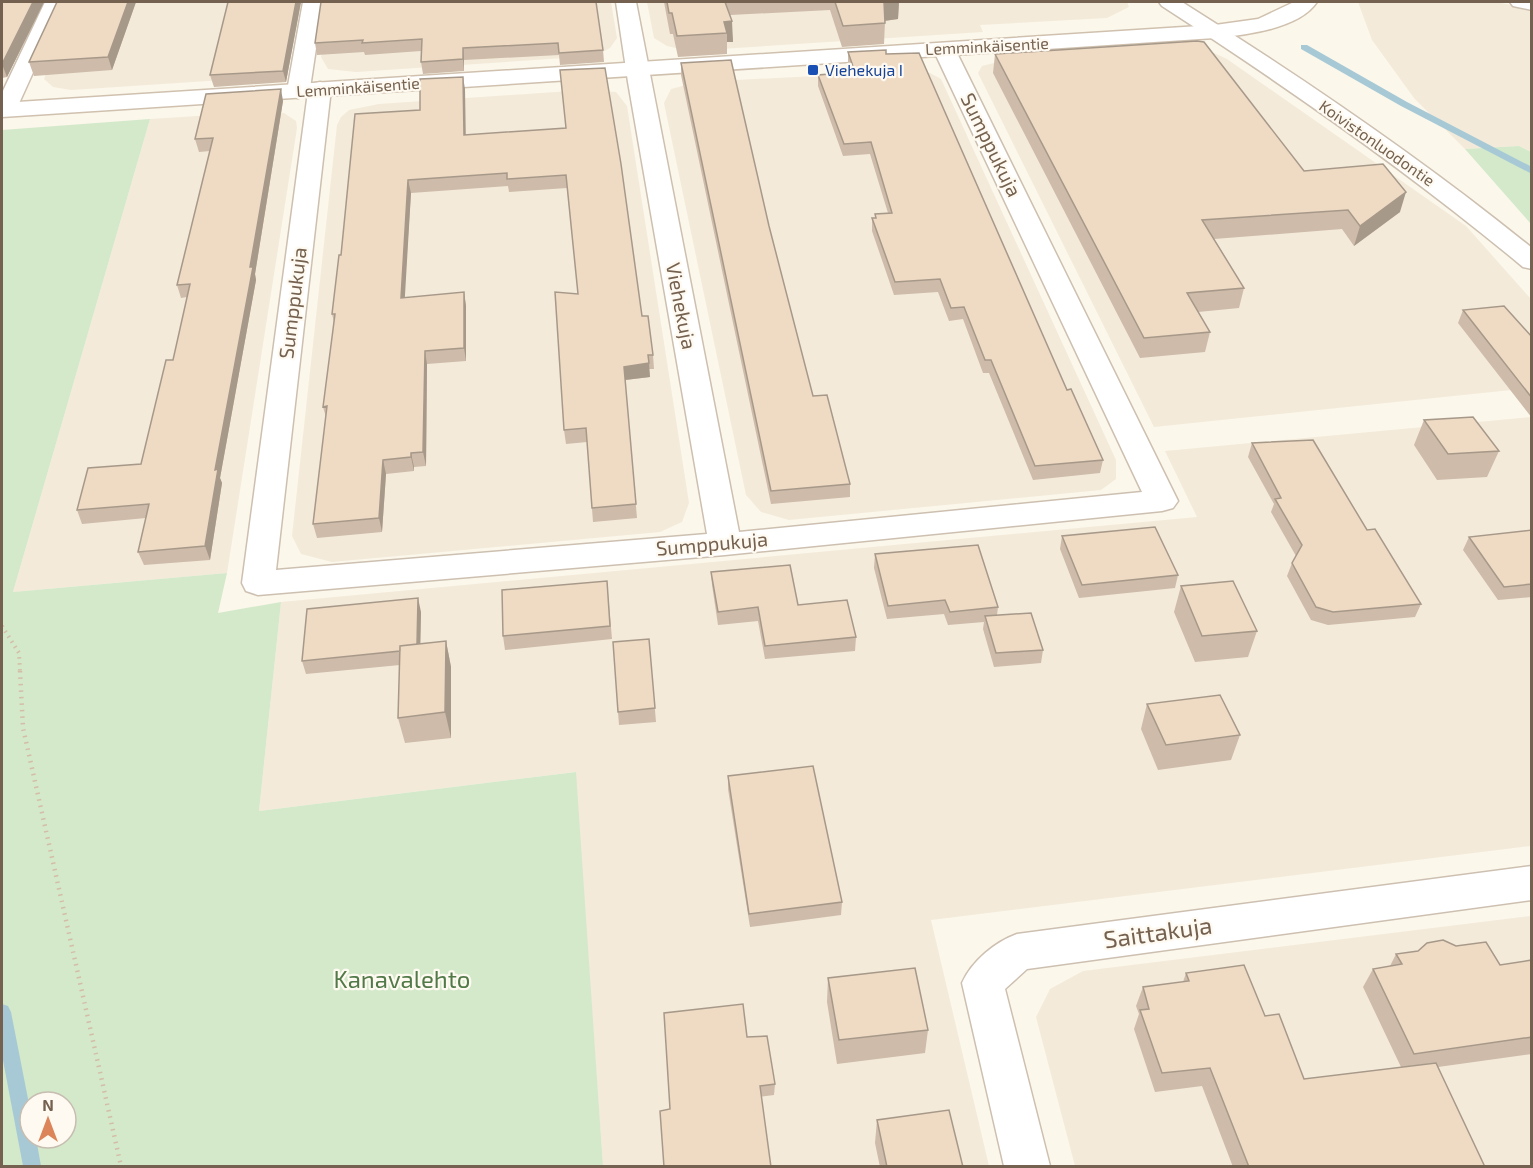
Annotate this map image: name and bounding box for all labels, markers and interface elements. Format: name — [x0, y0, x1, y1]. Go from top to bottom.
street label: Lemminkäisentie — [925, 33, 1049, 58]
place label: Viehekuja I — [825, 60, 903, 80]
marker: Viehekuja I — [806, 63, 820, 77]
street label: Lemminkäisentie — [296, 73, 420, 100]
street label: Sumppukuja — [956, 89, 1027, 200]
street label: Koivistonluodontie — [1316, 96, 1439, 190]
street label: Sumppukuja — [273, 246, 311, 360]
street label: Viehekuja — [662, 260, 702, 351]
street label: Sumppukuja — [655, 526, 769, 560]
street label: Saittakuja — [1102, 910, 1214, 953]
park label: Kanavalehto — [334, 964, 471, 993]
north arrow — [18, 1090, 78, 1150]
text: N — [42, 1095, 54, 1114]

